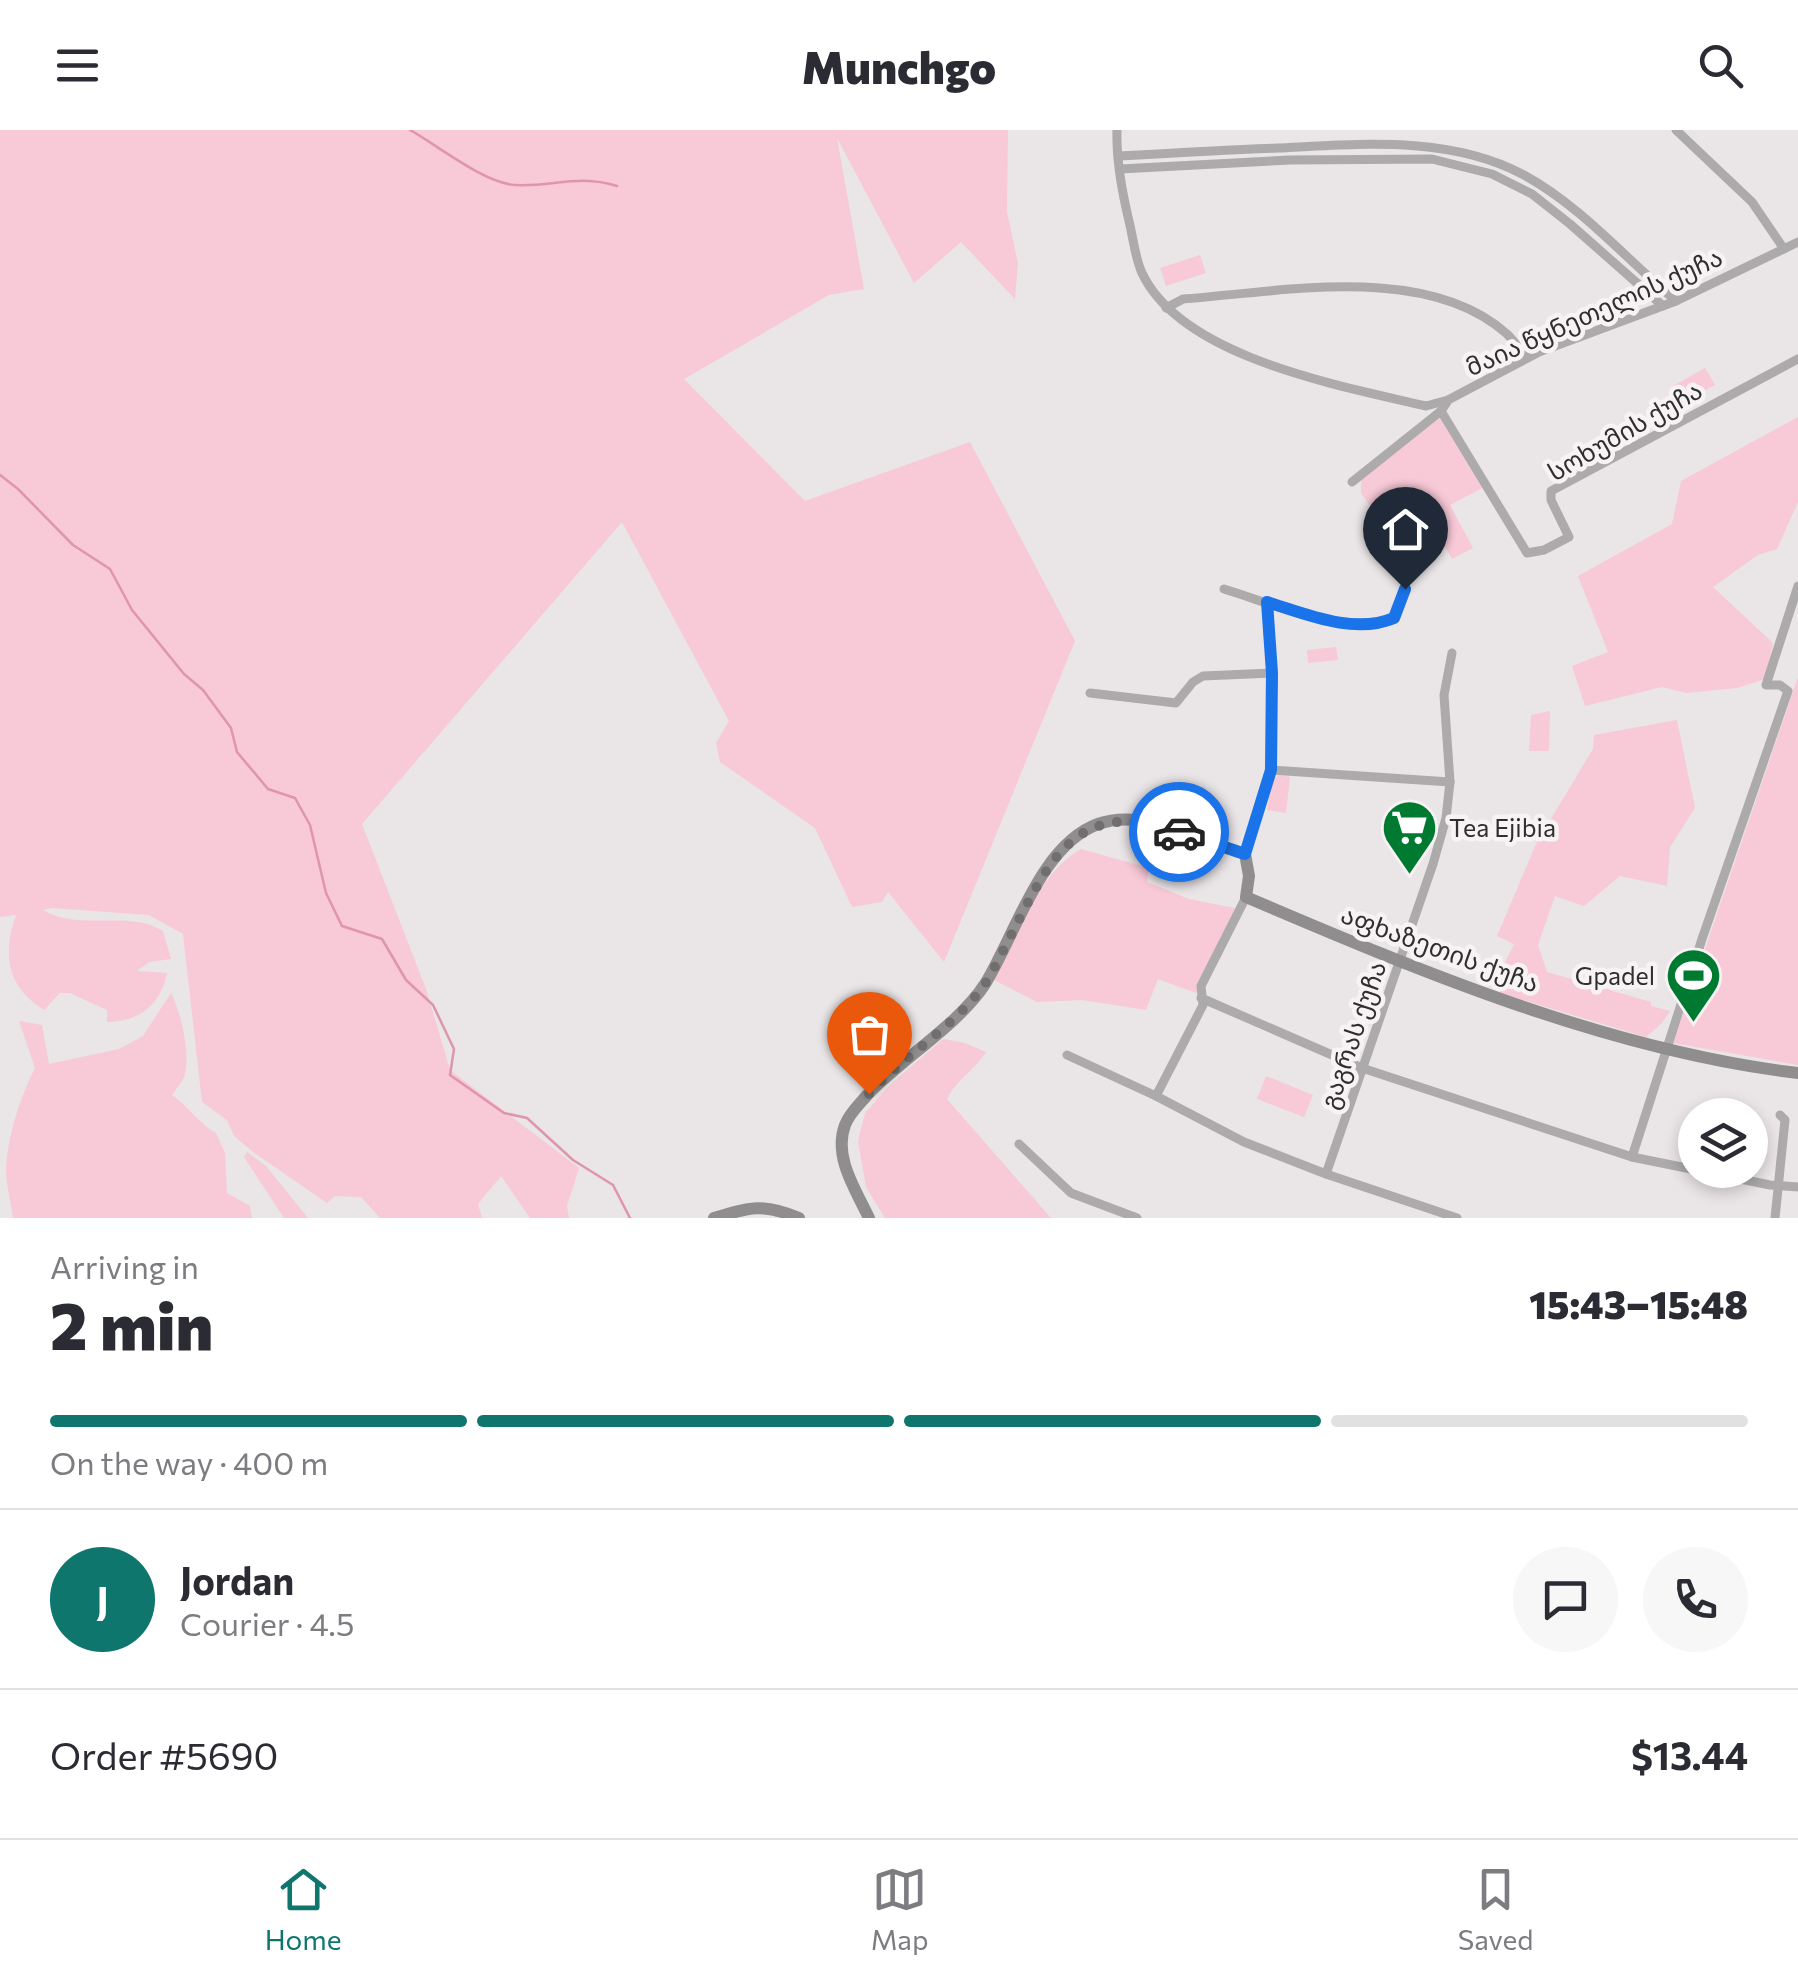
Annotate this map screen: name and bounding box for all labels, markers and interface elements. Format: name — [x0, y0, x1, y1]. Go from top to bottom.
icon: menu — [50, 38, 105, 93]
text: Munchgo — [802, 38, 996, 93]
icon: search — [1693, 38, 1748, 93]
street label: მაია წყნეთელის ქუჩა — [1461, 241, 1727, 383]
street label: სოხუმის ქუჩა — [1542, 374, 1707, 487]
pin — [1363, 487, 1448, 590]
icon: home — [1378, 502, 1433, 557]
courier — [1129, 782, 1229, 882]
supermarket icon: Tea Ejibia — [1380, 798, 1440, 877]
icon: car — [1152, 805, 1207, 860]
place label: Tea Ejibia — [1449, 812, 1556, 842]
street label: აფხაზეთის ქუჩა — [1337, 898, 1543, 999]
sports icon: Gpadel — [1664, 946, 1724, 1025]
street label: გაგრას ქუჩა — [1313, 957, 1392, 1113]
place label: Gpadel — [1575, 960, 1655, 990]
pin — [827, 992, 912, 1095]
icon: bag — [842, 1007, 897, 1062]
map controls — [1678, 1098, 1768, 1188]
button: layers — [1678, 1098, 1768, 1188]
text: Arriving in — [50, 1246, 199, 1286]
text: 15:43–15:48 — [1529, 1280, 1748, 1327]
text: 2 min — [50, 1284, 213, 1363]
text: On the way · 400 m — [50, 1442, 328, 1482]
button: chat — [1513, 1547, 1618, 1652]
button: phone — [1643, 1547, 1748, 1652]
text: Jordan — [180, 1556, 294, 1603]
text: J — [96, 1576, 109, 1623]
text: Courier · 4.5 — [180, 1603, 354, 1643]
text: Order #5690 — [50, 1731, 278, 1778]
text: $13.44 — [1631, 1731, 1748, 1778]
tab: Home — [265, 1862, 342, 1956]
tab: Map — [871, 1862, 929, 1956]
tab: Saved — [1458, 1862, 1533, 1956]

